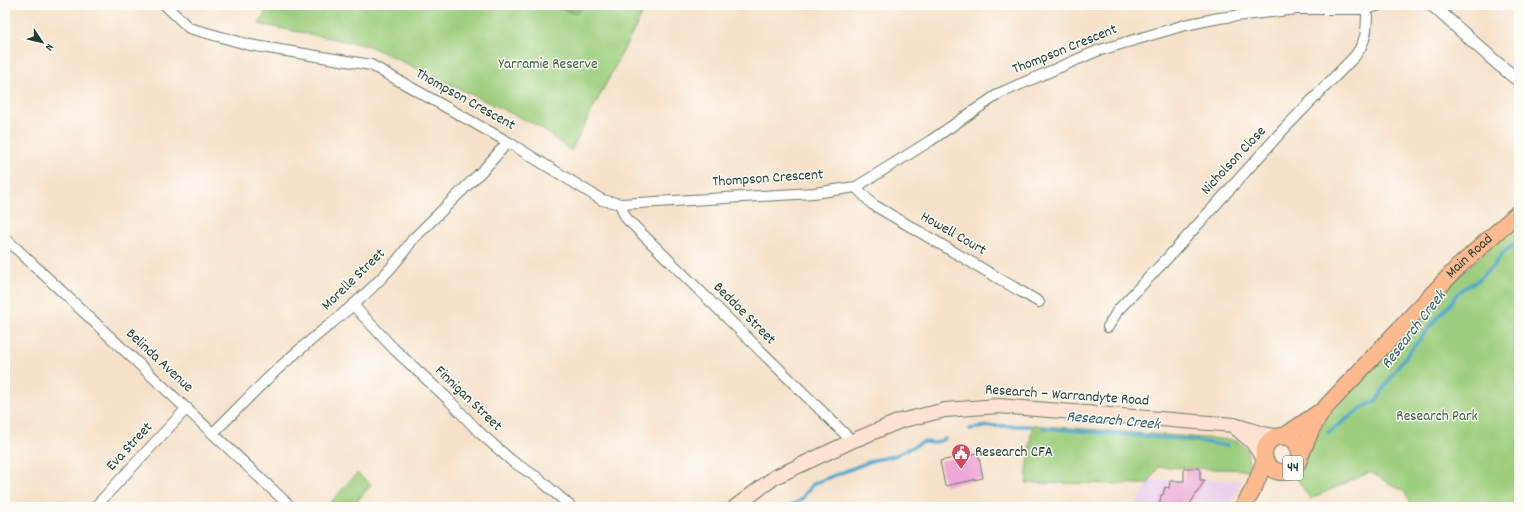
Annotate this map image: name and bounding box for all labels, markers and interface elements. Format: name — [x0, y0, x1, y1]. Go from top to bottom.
street label: Thompson Crescent — [1009, 19, 1121, 81]
north arrow — [22, 22, 62, 62]
text: N — [40, 40, 57, 54]
park label: Yarramie Reserve — [498, 54, 598, 76]
street label: Thompson Crescent — [411, 63, 519, 137]
street label: Nicholson Close — [1196, 121, 1272, 200]
street label: Thompson Crescent — [712, 164, 825, 194]
street label: Howell Court — [916, 206, 990, 262]
street label: Main Road — [1441, 229, 1498, 284]
street label: Morelle Street — [317, 244, 391, 316]
street label: Beddoe Street — [708, 278, 781, 351]
water label: Research Creek — [1376, 285, 1453, 374]
street label: Belinda Avenue — [120, 324, 198, 398]
street label: Finnigan Street — [429, 361, 507, 437]
street label: Research – Warrandyte Road — [984, 379, 1150, 413]
water label: Research Creek — [1065, 405, 1162, 437]
park label: Research Park — [1396, 406, 1478, 428]
street label: Eva Street — [101, 417, 159, 476]
public building icon: Research CFA — [950, 442, 972, 470]
place label: Research CFA — [975, 442, 1053, 464]
road number: 44 — [1283, 456, 1303, 480]

